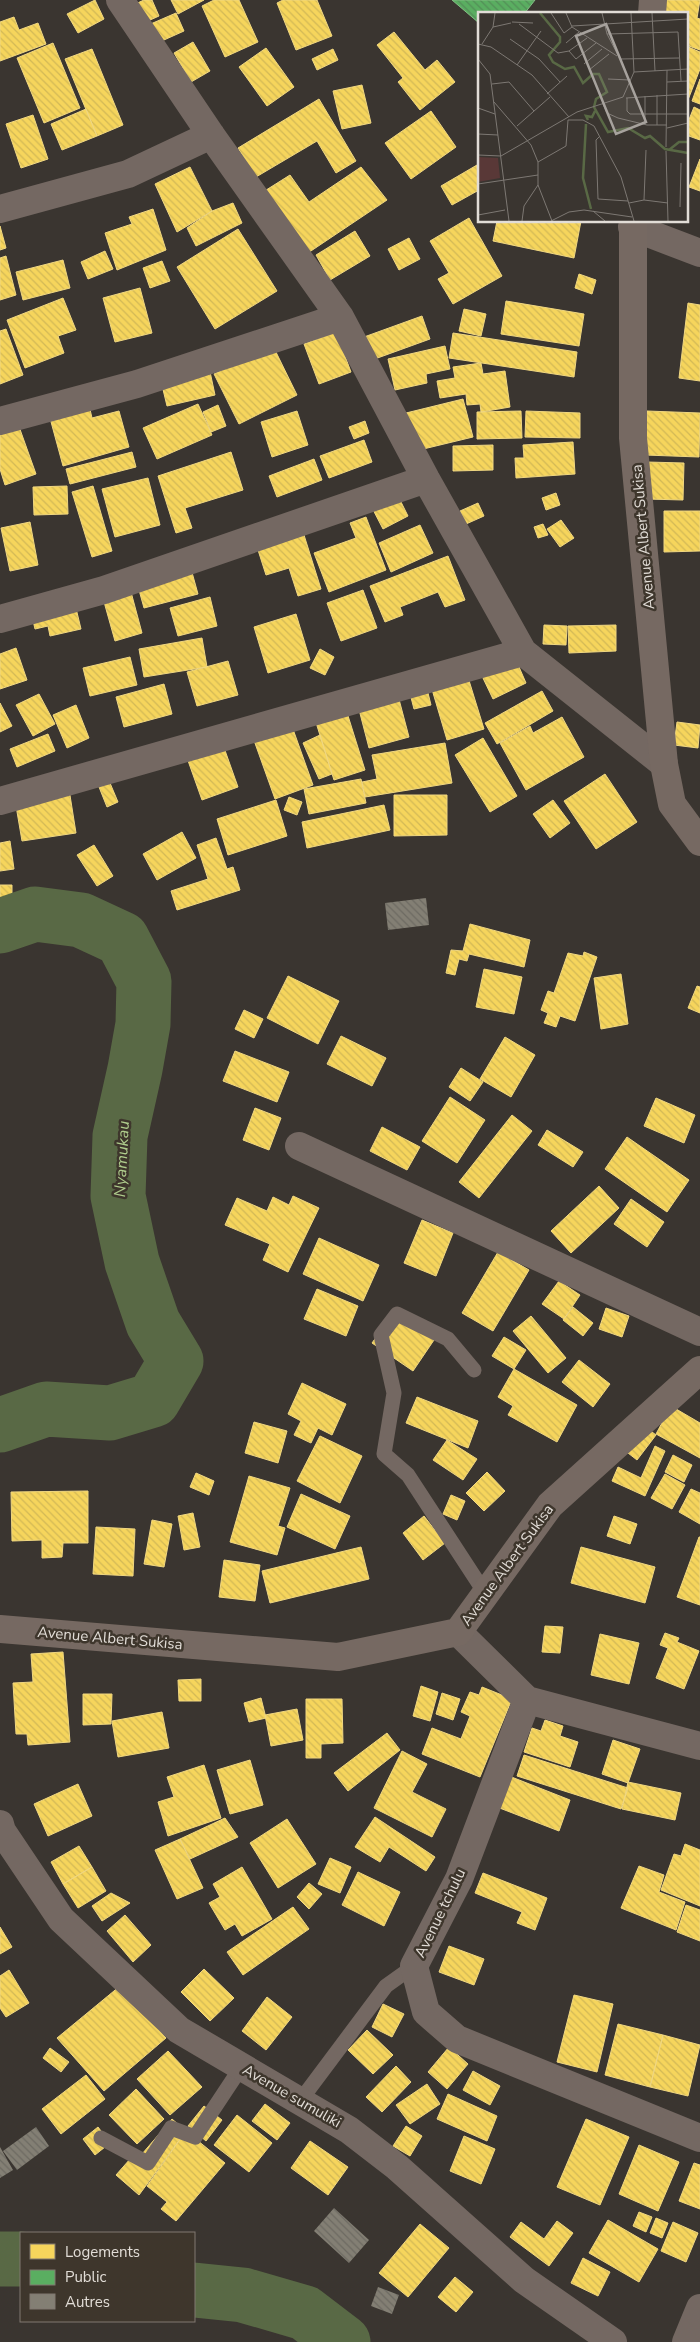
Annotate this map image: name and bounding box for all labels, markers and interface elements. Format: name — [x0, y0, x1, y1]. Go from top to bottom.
inset map — [478, 12, 688, 222]
street label: Avenue Albert Sukisa — [627, 464, 659, 610]
water label: Nyamukau — [109, 1120, 135, 1198]
street label: Avenue Albert Sukisa — [456, 1500, 558, 1630]
street label: Avenue Albert Sukisa — [37, 1622, 183, 1654]
street label: Avenue tchulu — [410, 1865, 470, 1961]
street label: Avenue sumuliki — [239, 2060, 345, 2132]
legend — [20, 2232, 195, 2322]
text: Logements — [65, 2242, 140, 2262]
text: Public — [65, 2267, 106, 2287]
text: Autres — [65, 2292, 110, 2312]

